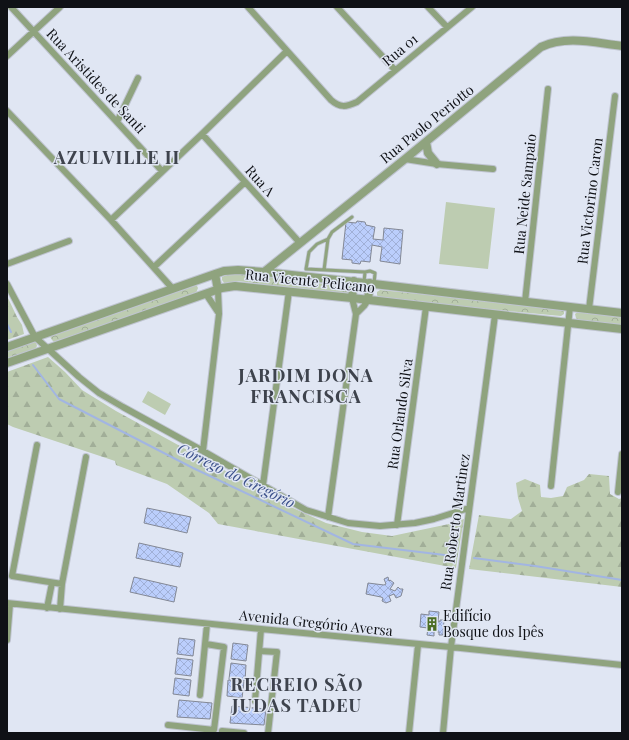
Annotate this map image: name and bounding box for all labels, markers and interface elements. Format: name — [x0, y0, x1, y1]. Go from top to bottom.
street label: Rua Aristides de Santi — [43, 24, 150, 137]
street label: Rua 01 — [378, 29, 422, 70]
street label: Rua Paolo Periotto — [376, 80, 478, 167]
street label: Rua Neide Sampaio — [509, 133, 540, 255]
street label: Rua Victorino Caron — [572, 136, 607, 265]
district label: AZULVILLE II — [53, 145, 180, 169]
street label: Rua A — [241, 161, 280, 200]
street label: Rua Vicente Pelicano — [244, 264, 376, 297]
street label: Rua Orlando Silva — [382, 357, 417, 471]
district label: JARDIM DONA FRANCISCA — [237, 363, 374, 408]
water label: Córrego do Gregório — [174, 438, 299, 512]
street label: Rua Roberto Martinez — [435, 452, 474, 592]
street label: Avenida Gregório Aversa — [237, 605, 394, 640]
place label: Edifício Bosque dos Ipês — [443, 606, 544, 641]
building icon: Edifício Bosque dos Ipês — [424, 616, 440, 632]
district label: RECREIO SÃO JUDAS TADEU — [231, 672, 363, 717]

